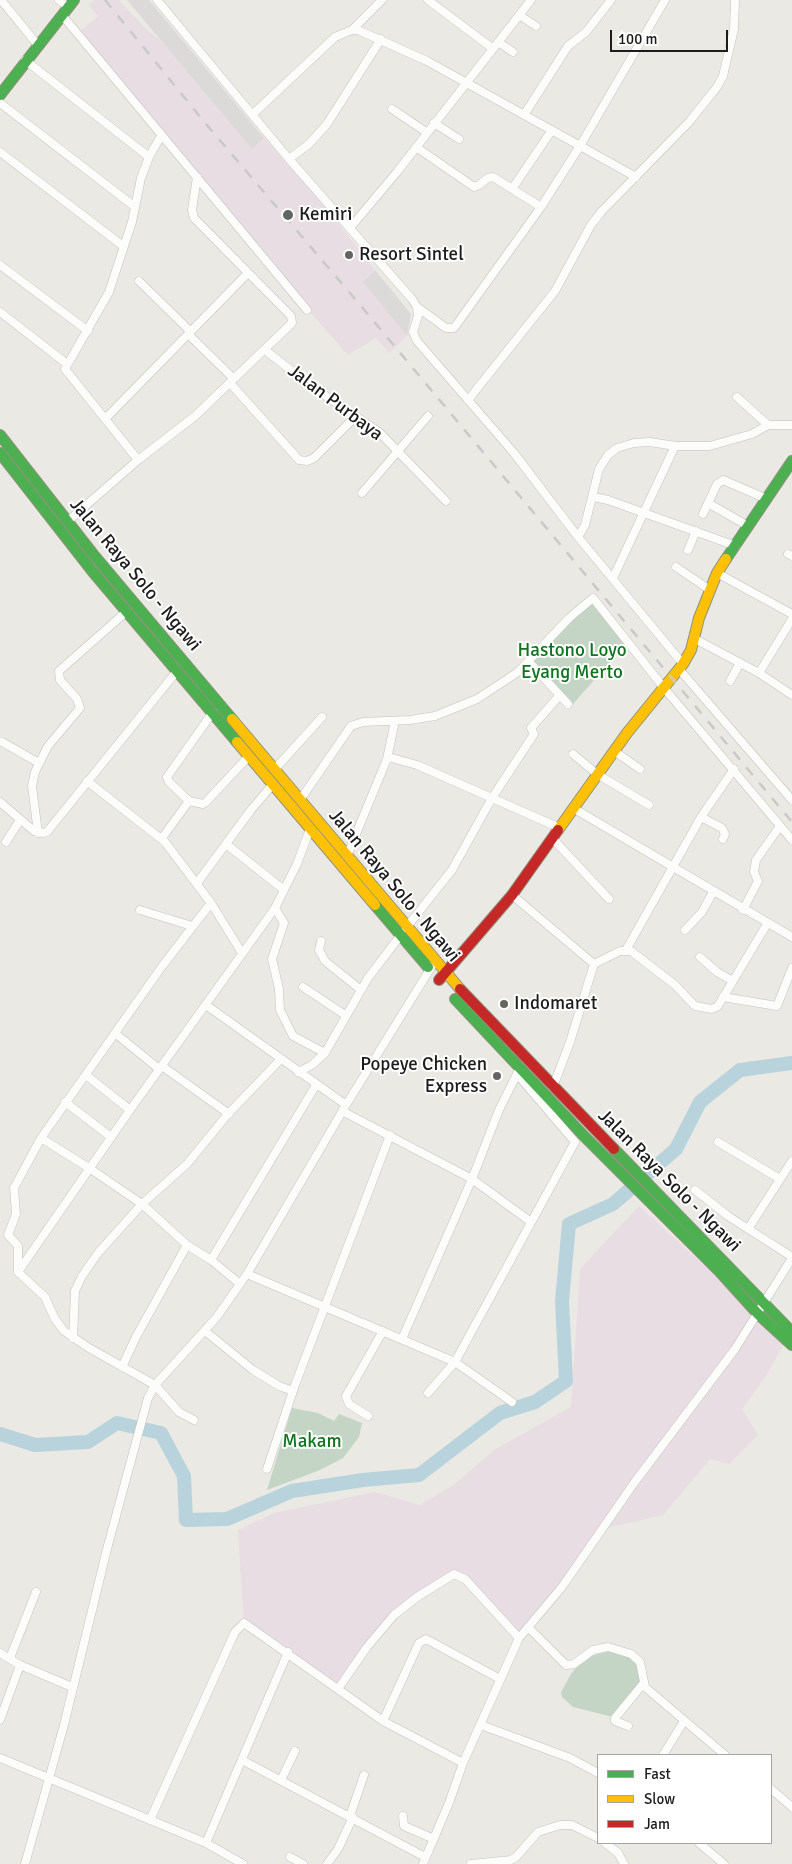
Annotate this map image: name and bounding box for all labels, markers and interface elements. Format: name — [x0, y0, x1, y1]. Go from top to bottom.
scale bar — [612, 20, 730, 52]
text: 100 m — [618, 30, 658, 48]
place label: Kemiri — [299, 204, 352, 226]
marker: Kemiri — [281, 208, 295, 222]
place label: Resort Sintel — [359, 244, 464, 266]
marker: Resort Sintel — [343, 249, 355, 261]
street label: Jalan Purbaya — [283, 360, 387, 446]
street label: Jalan Raya Solo - Ngawi — [64, 494, 206, 656]
park label: Hastono Loyo Eyang Merto — [517, 640, 627, 684]
street label: Jalan Raya Solo - Ngawi — [323, 805, 465, 967]
place label: Indomaret — [514, 993, 597, 1015]
marker: Indomaret — [498, 998, 510, 1010]
place label: Popeye Chicken Express — [360, 1054, 487, 1098]
marker: Popeye Chicken Express — [491, 1070, 503, 1082]
street label: Jalan Raya Solo - Ngawi — [593, 1105, 745, 1257]
park label: Makam — [282, 1431, 342, 1453]
legend — [597, 1754, 772, 1844]
text: Fast — [644, 1765, 671, 1783]
text: Slow — [644, 1790, 675, 1808]
text: Jam — [644, 1815, 670, 1833]

